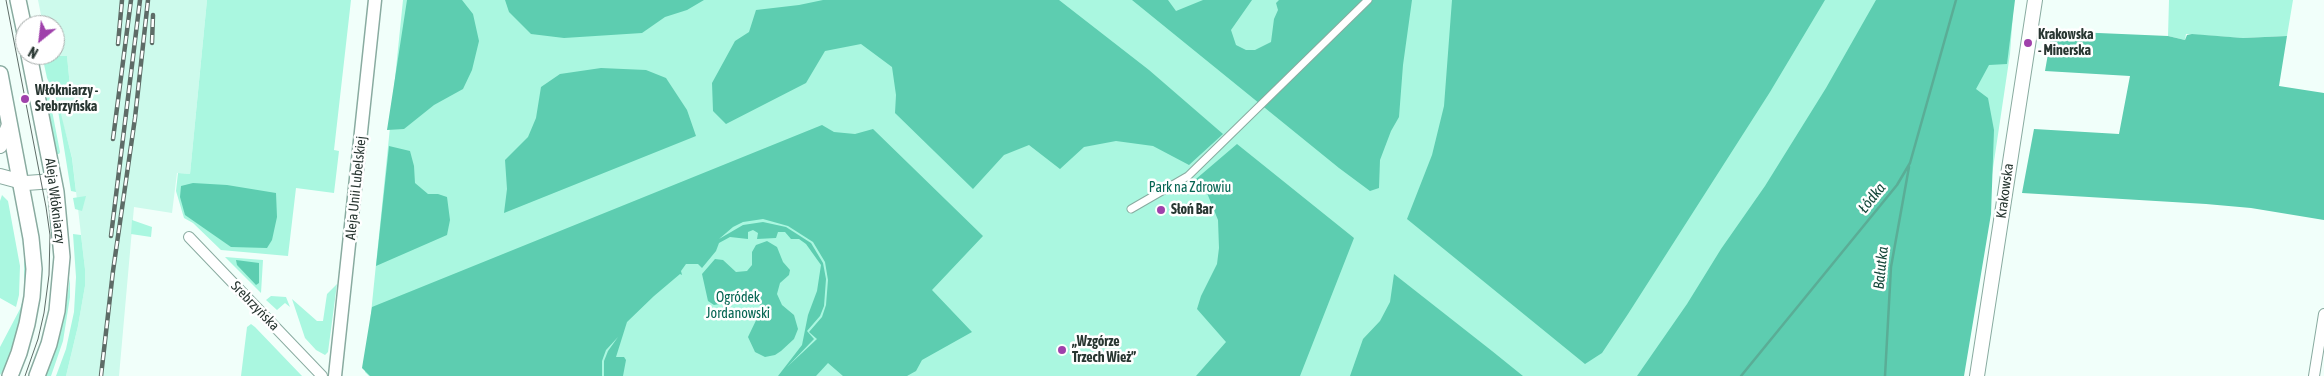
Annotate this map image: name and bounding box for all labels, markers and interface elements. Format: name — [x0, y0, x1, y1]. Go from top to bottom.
north arrow — [15, 15, 65, 65]
place label: Krakowska - Minerska — [2038, 27, 2094, 59]
marker: Krakowska - Minerska — [2022, 37, 2034, 49]
text: N — [26, 43, 41, 61]
place label: Włókniarzy - Srebrzyńska — [35, 83, 98, 115]
marker: Włókniarzy - Srebrzyńska — [19, 93, 31, 105]
street label: Aleja Unii Lubelskiej — [342, 135, 370, 241]
street label: Aleja Włókniarzy — [41, 157, 69, 245]
street label: Krakowska — [1993, 162, 2017, 220]
water label: Łódka — [1855, 179, 1889, 217]
park label: Park na Zdrowiu — [1149, 180, 1231, 196]
place label: Słoń Bar — [1171, 202, 1213, 218]
marker: Słoń Bar — [1155, 204, 1167, 216]
water label: Bałutka — [1870, 246, 1892, 290]
street label: Srebrzyńska — [227, 278, 283, 334]
park label: Ogródek Jordanowski — [706, 290, 770, 322]
place label: „Wzgórze Trzech Wież” — [1072, 334, 1136, 367]
marker: „Wzgórze Trzech Wież” — [1056, 344, 1068, 356]

